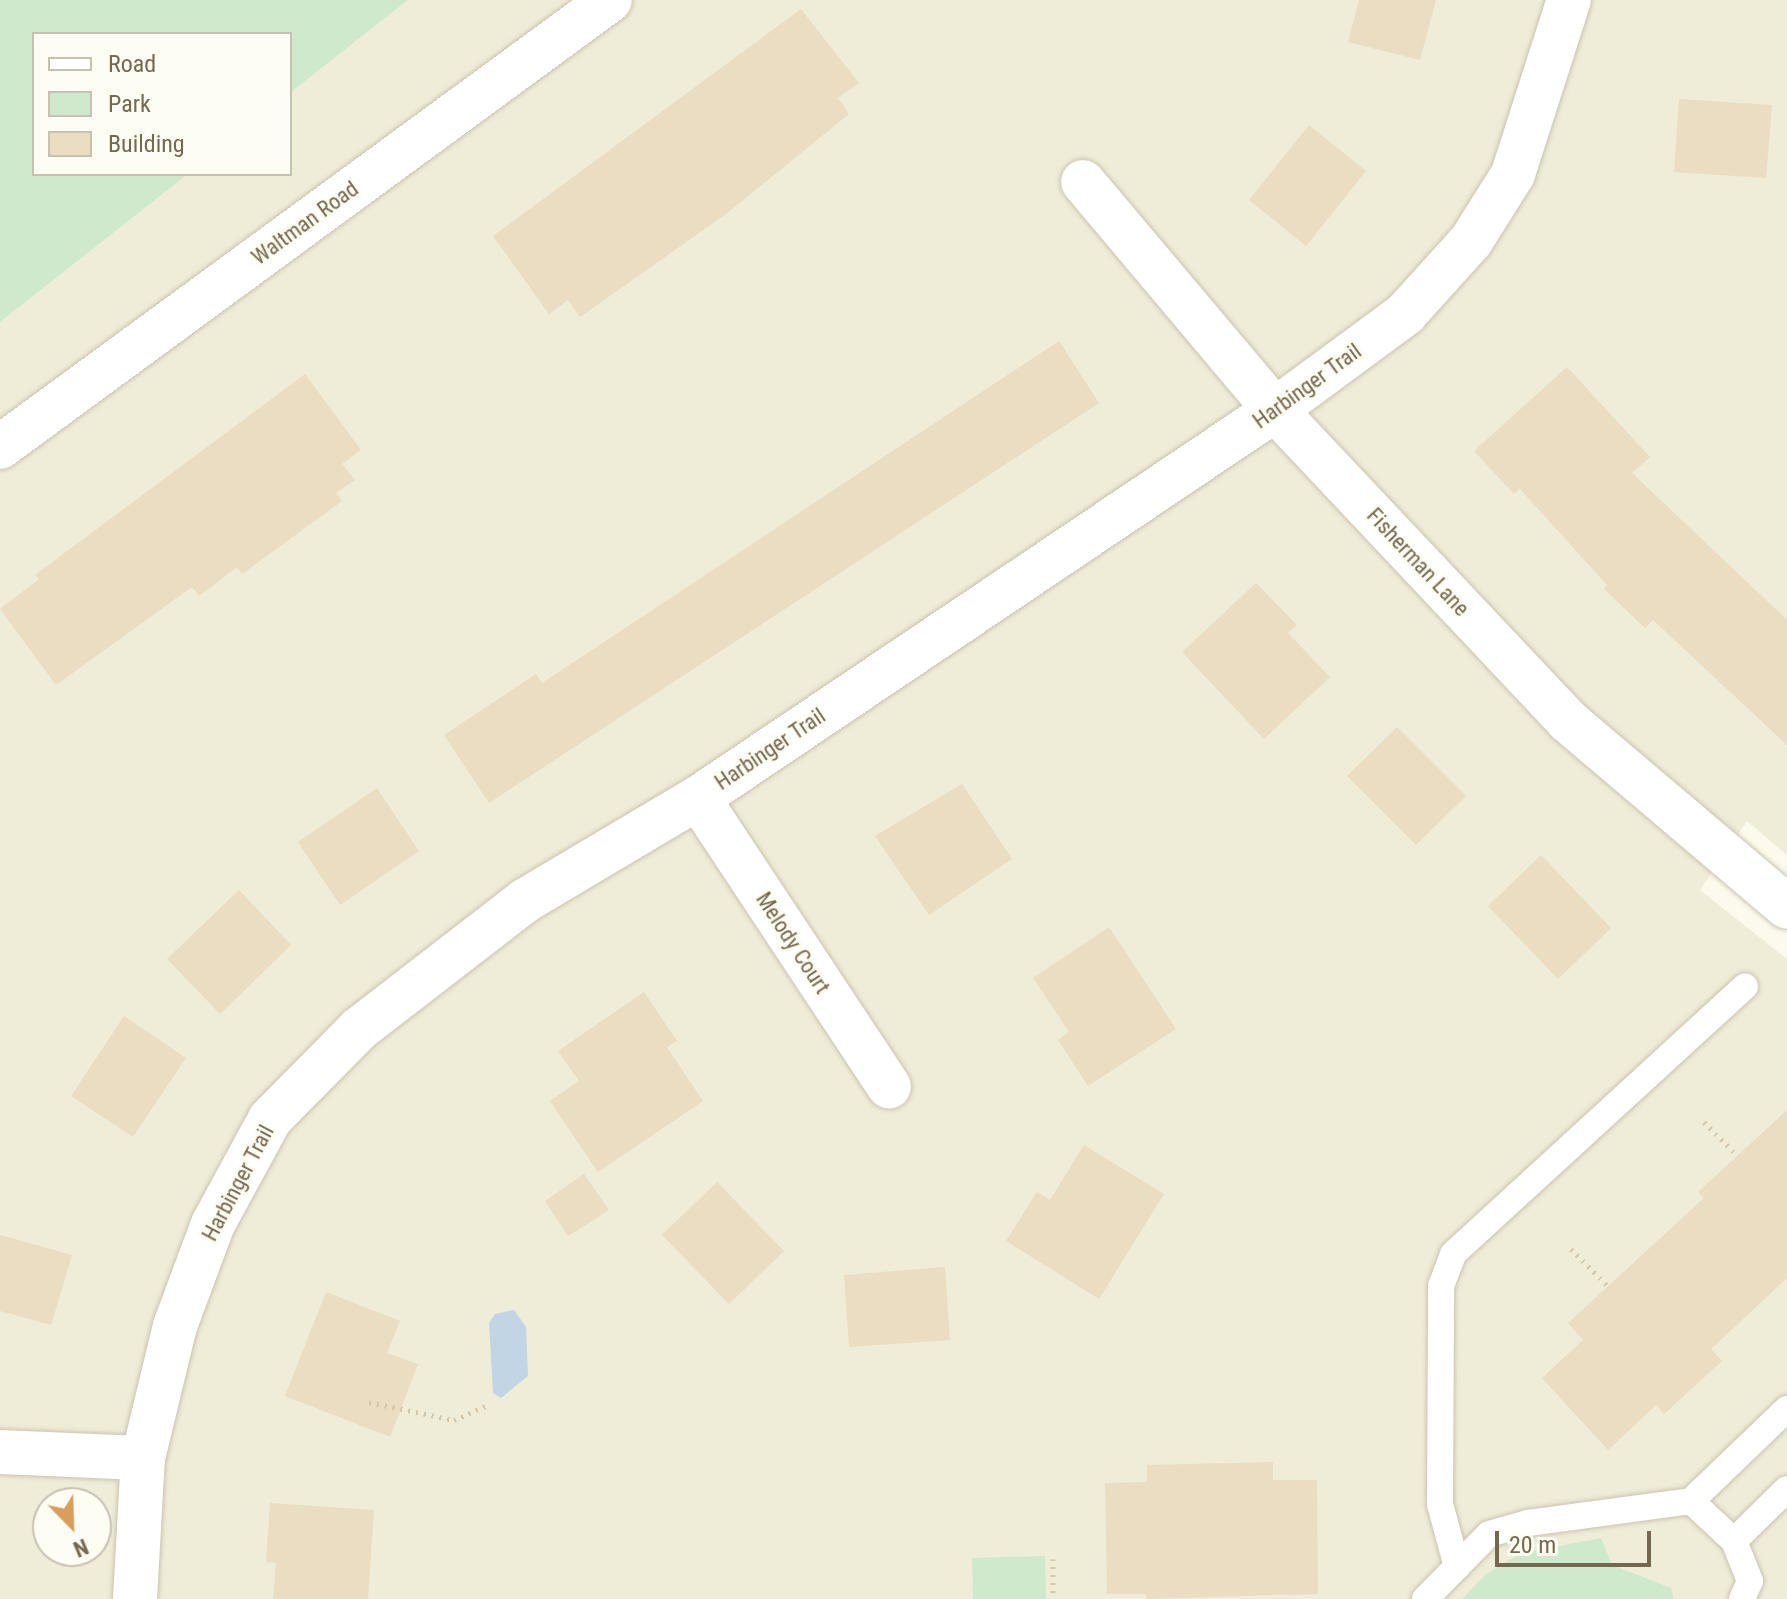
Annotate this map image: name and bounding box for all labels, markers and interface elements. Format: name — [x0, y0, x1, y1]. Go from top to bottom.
legend — [32, 32, 292, 176]
text: Road — [108, 50, 156, 78]
text: Park — [108, 90, 151, 118]
text: Building — [108, 130, 185, 158]
street label: Waltman Road — [246, 175, 364, 271]
street label: Harbinger Trail — [1248, 338, 1366, 434]
street label: Fisherman Lane — [1361, 503, 1475, 621]
street label: Harbinger Trail — [710, 702, 830, 796]
street label: Melody Court — [750, 887, 836, 999]
street label: Harbinger Trail — [196, 1120, 280, 1246]
north arrow — [32, 1487, 112, 1567]
scale bar — [1499, 1515, 1655, 1565]
text: 20 m — [1509, 1531, 1556, 1559]
text: N — [70, 1534, 92, 1562]

